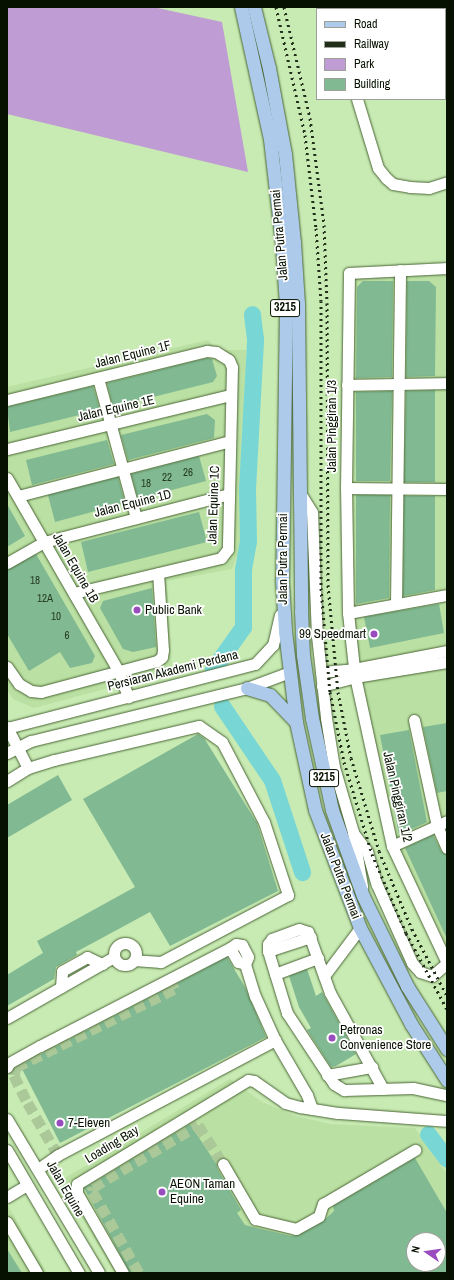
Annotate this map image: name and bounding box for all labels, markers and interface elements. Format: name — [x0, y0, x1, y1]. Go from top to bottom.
legend — [316, 8, 446, 100]
text: Road — [354, 16, 378, 32]
text: Railway — [354, 36, 389, 52]
text: Park — [354, 56, 374, 72]
text: Building — [354, 76, 390, 92]
street label: Jalan Putra Permai — [268, 189, 292, 281]
road number: 3215 — [270, 298, 300, 318]
street label: Jalan Equine 1F — [93, 338, 173, 372]
street label: Jalan Pinggiran 1/3 — [324, 380, 340, 472]
street label: Jalan Equine 1E — [76, 393, 156, 425]
house number: 26 — [183, 465, 193, 479]
street label: Jalan Equine 1C — [205, 465, 223, 545]
house number: 22 — [162, 470, 172, 484]
house number: 18 — [141, 476, 151, 490]
street label: Jalan Equine 1D — [93, 487, 173, 521]
street label: Jalan Putra Permai — [275, 513, 291, 605]
street label: Jalan Equine 1B — [49, 530, 101, 606]
house number: 18 — [30, 573, 40, 587]
house number: 12A — [37, 591, 53, 605]
place label: Public Bank — [145, 602, 202, 618]
marker: Public Bank — [132, 605, 142, 615]
house number: 10 — [51, 609, 61, 623]
place label: 99 Speedmart — [299, 626, 366, 642]
house number: 6 — [64, 628, 70, 642]
marker: 99 Speedmart — [369, 629, 379, 639]
street label: Persiaran Akademi Perdana — [106, 647, 240, 695]
street label: Jalan Pinggiran 1/2 — [379, 750, 415, 844]
road number: 3215 — [309, 768, 339, 788]
street label: Jalan Putra Permai — [316, 831, 364, 921]
place label: Petronas Convenience Store — [340, 1023, 431, 1054]
marker: Petronas Convenience Store — [327, 1033, 337, 1043]
place label: 7-Eleven — [68, 1115, 110, 1131]
marker: 7-Eleven — [55, 1118, 65, 1128]
street label: Loading Bay — [82, 1123, 142, 1167]
street label: Jalan Equine — [43, 1158, 87, 1220]
place label: AEON Taman Equine — [170, 1177, 235, 1208]
marker: AEON Taman Equine — [157, 1187, 167, 1197]
north arrow — [406, 1232, 446, 1272]
text: N — [408, 1245, 423, 1254]

